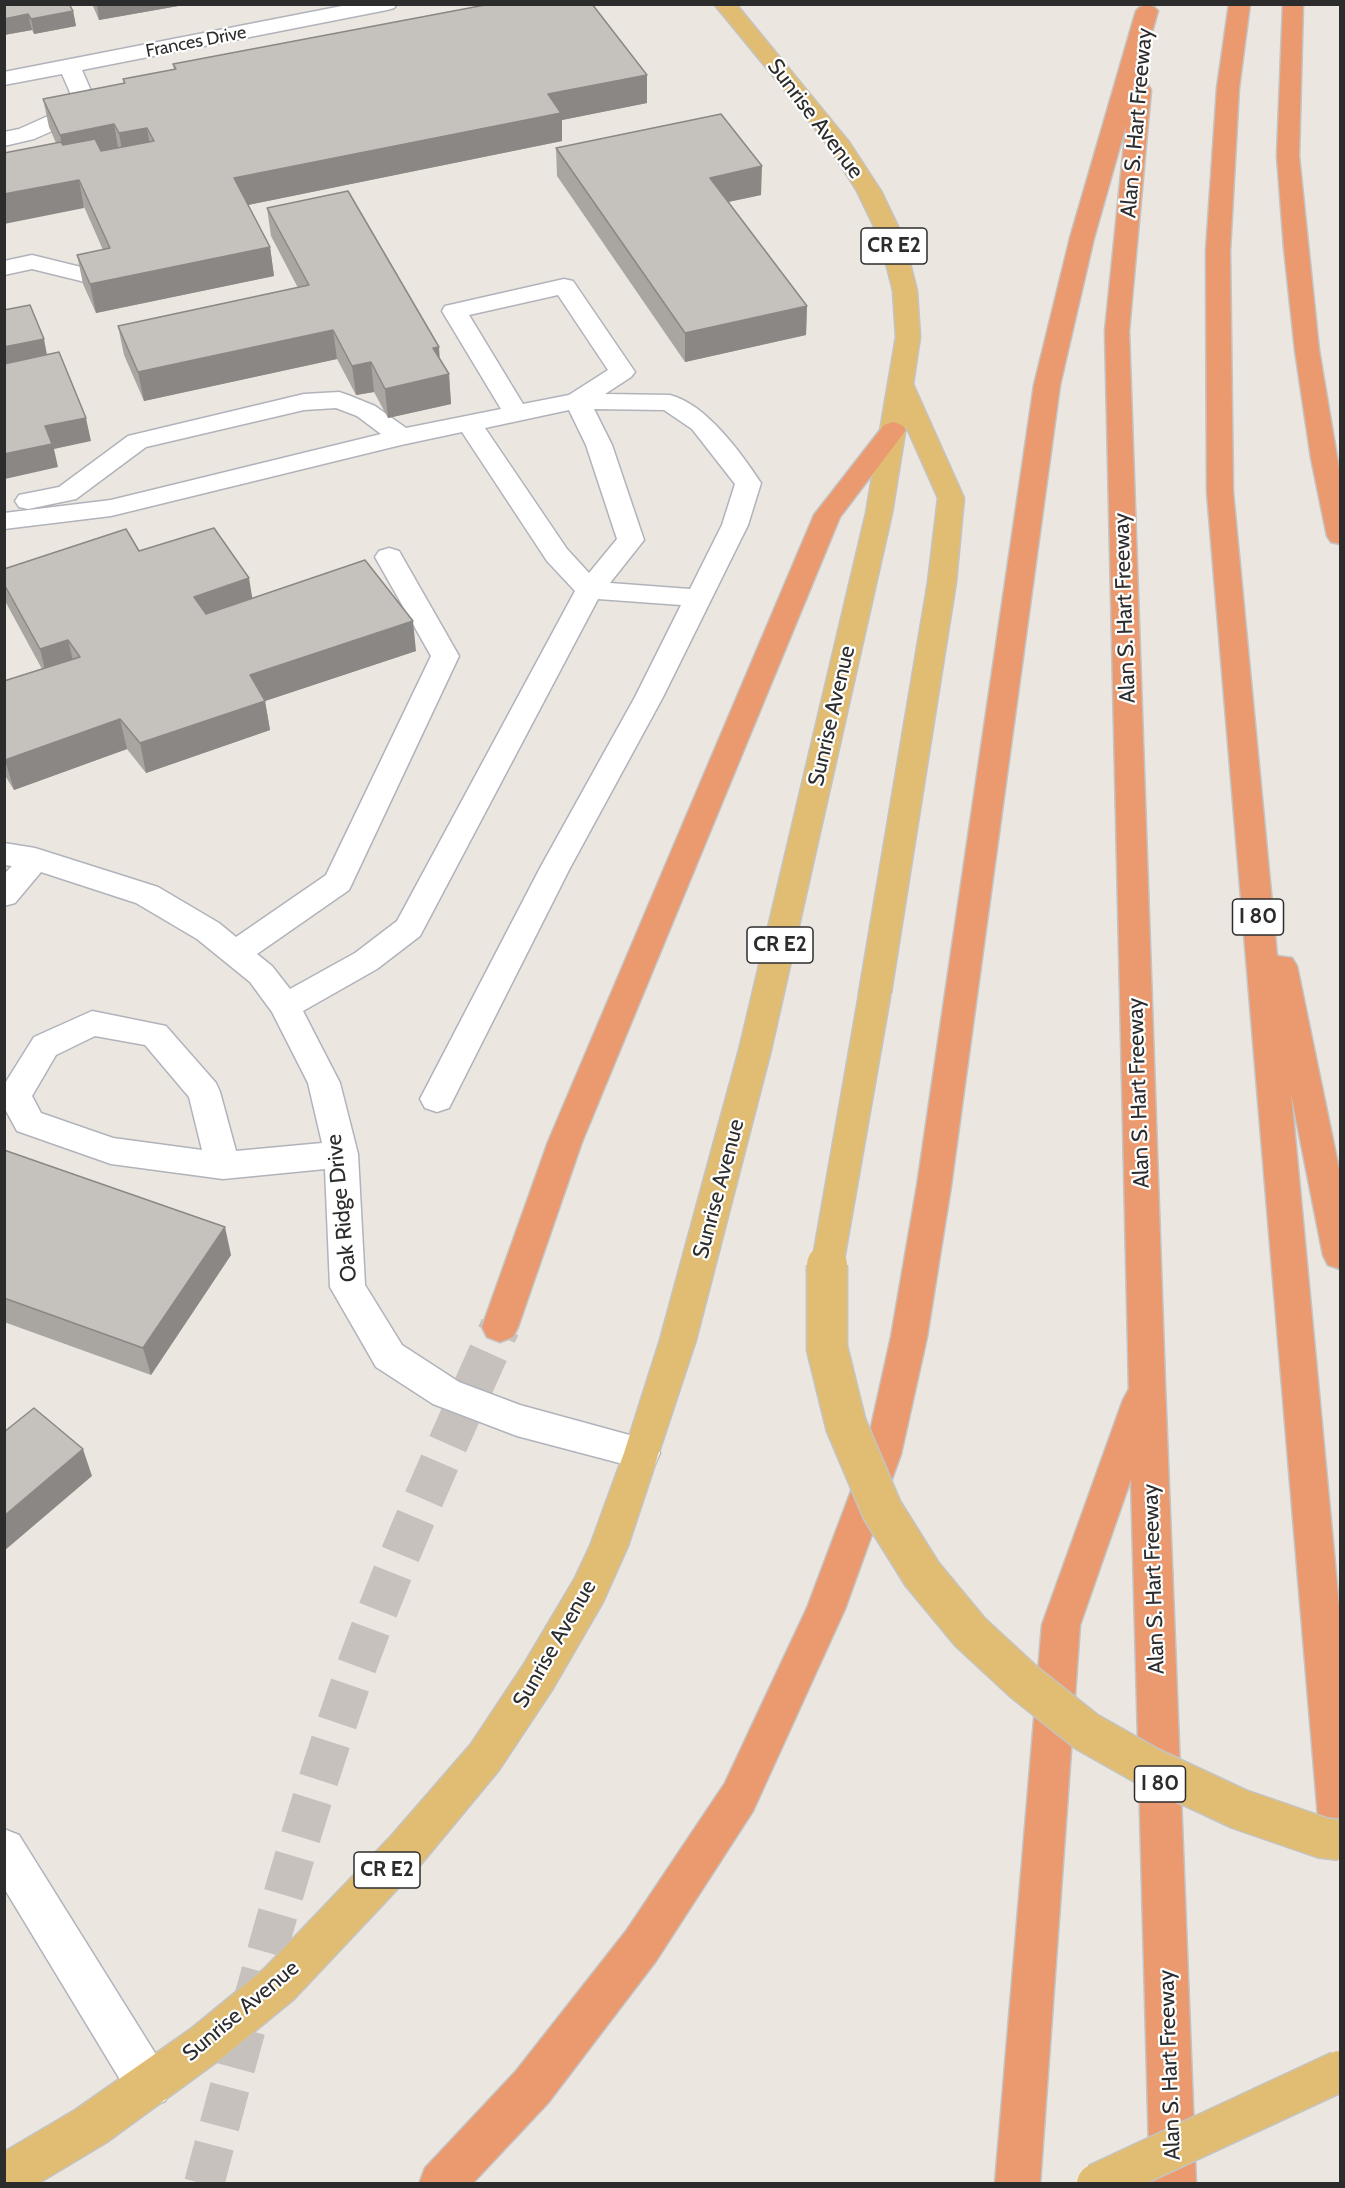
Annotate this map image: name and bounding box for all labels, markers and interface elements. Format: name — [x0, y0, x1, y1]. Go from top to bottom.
street label: Frances Drive — [144, 22, 248, 62]
street label: Alan S. Hart Freeway — [1116, 27, 1158, 219]
street label: Sunrise Avenue — [761, 54, 869, 184]
road number: CR E2 — [861, 228, 927, 264]
street label: Alan S. Hart Freeway — [1108, 512, 1142, 704]
street label: Sunrise Avenue — [803, 643, 861, 789]
road number: I 80 — [1232, 899, 1284, 935]
road number: CR E2 — [747, 927, 813, 963]
street label: Alan S. Hart Freeway — [1122, 997, 1156, 1189]
street label: Sunrise Avenue — [688, 1116, 750, 1262]
street label: Oak Ridge Drive — [321, 1133, 363, 1283]
street label: Alan S. Hart Freeway — [1137, 1483, 1171, 1675]
street label: Sunrise Avenue — [508, 1575, 602, 1713]
road number: I 80 — [1134, 1766, 1186, 1802]
road number: CR E2 — [354, 1852, 420, 1888]
street label: Sunrise Avenue — [178, 1955, 304, 2067]
street label: Alan S. Hart Freeway — [1153, 1969, 1187, 2161]

